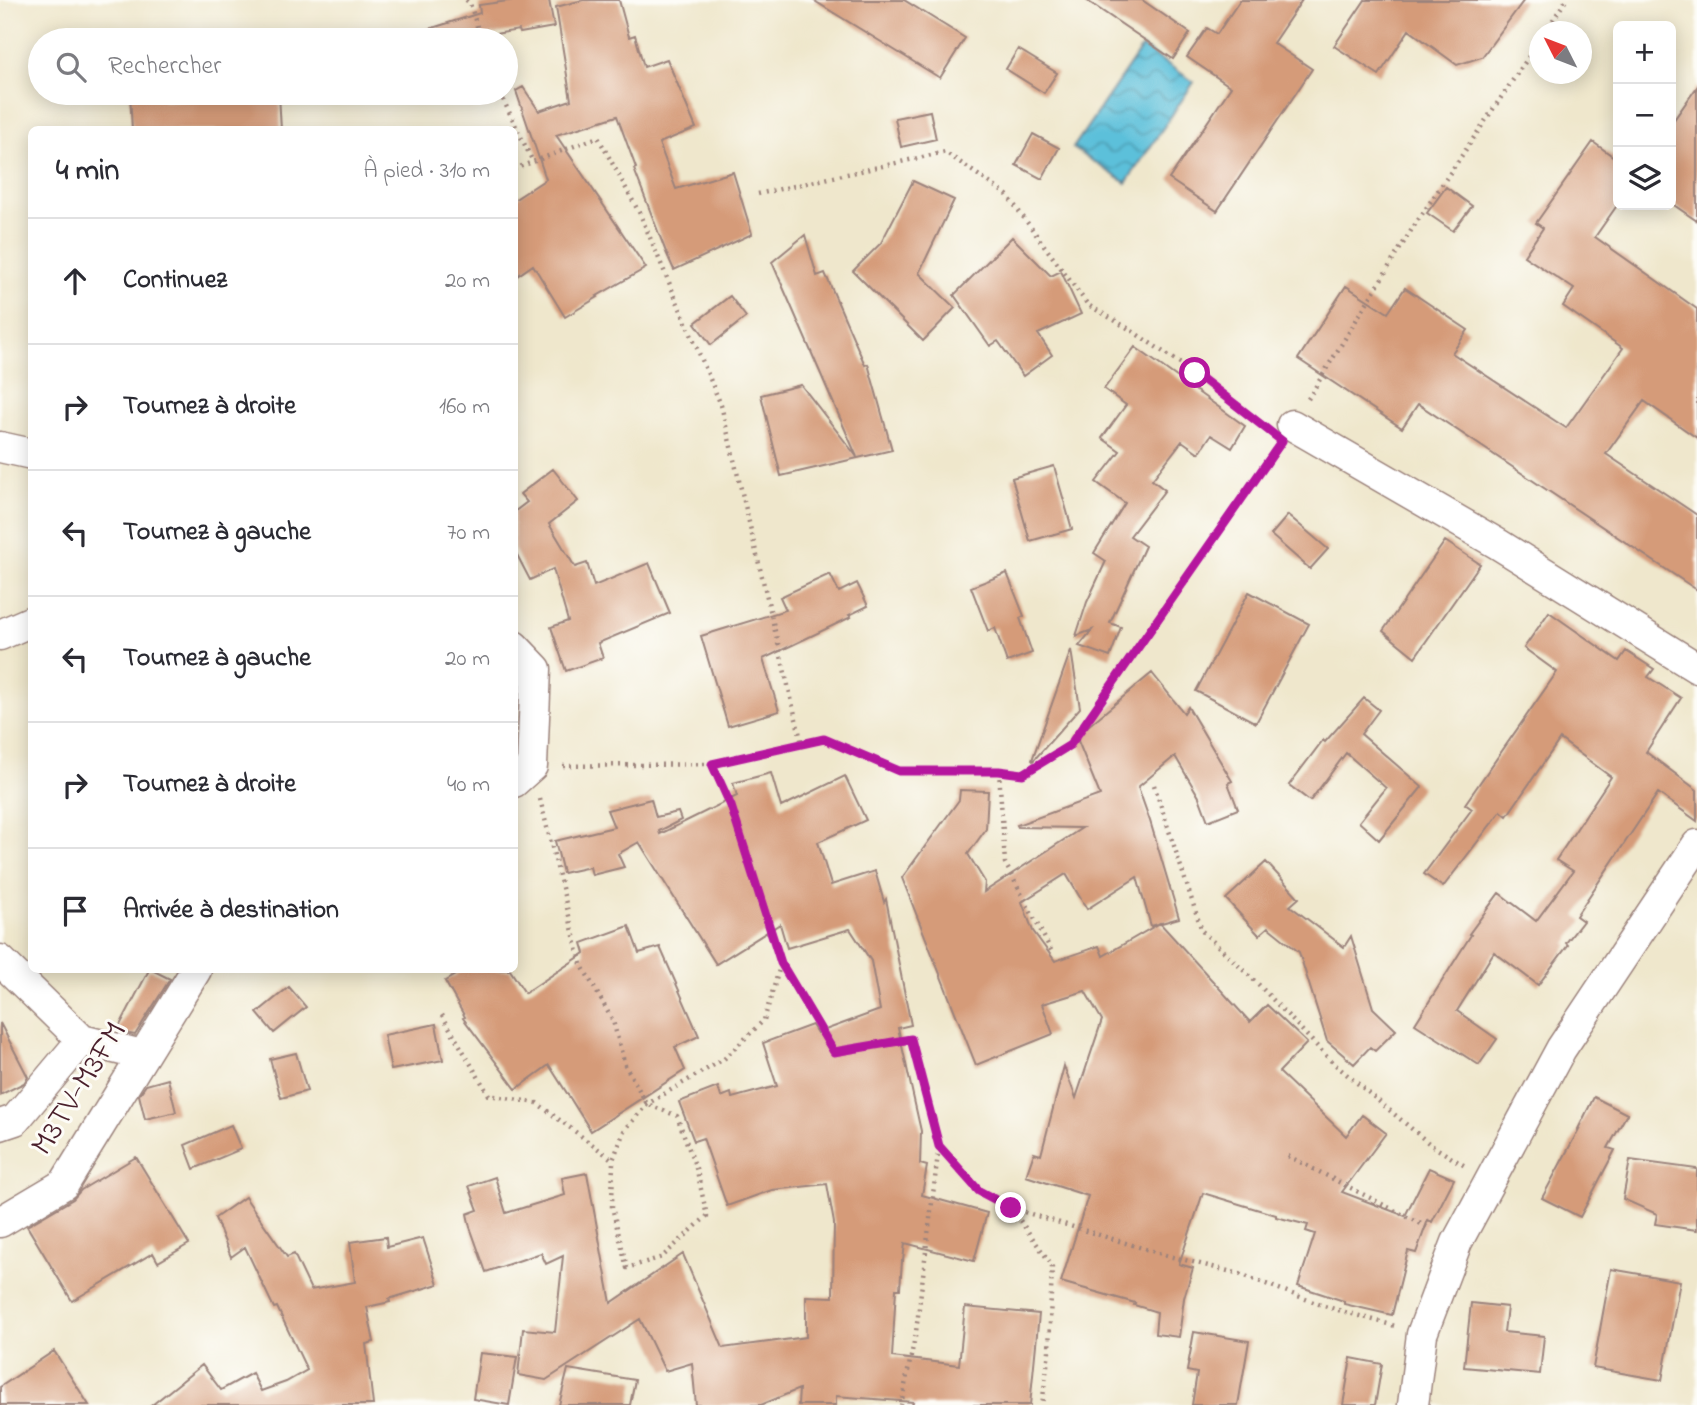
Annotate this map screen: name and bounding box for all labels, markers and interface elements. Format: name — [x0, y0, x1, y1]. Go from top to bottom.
north arrow — [1529, 21, 1592, 84]
map controls — [1613, 21, 1676, 210]
button: + — [1613, 21, 1676, 84]
search box — [28, 28, 518, 105]
icon: search — [52, 48, 90, 86]
text: Rechercher — [108, 48, 221, 86]
button: − — [1613, 84, 1676, 147]
button: layers — [1613, 147, 1676, 210]
text: 4 min — [56, 150, 119, 194]
text: À pied · 310 m — [363, 155, 490, 188]
icon: ahead — [56, 262, 94, 300]
text: Continuez — [123, 262, 227, 300]
text: 20 m — [445, 265, 490, 298]
route start — [1179, 357, 1210, 388]
icon: right — [56, 388, 94, 426]
text: Tournez à droite — [123, 388, 296, 426]
text: 160 m — [439, 391, 490, 424]
icon: left — [56, 514, 94, 552]
text: Tournez à gauche — [123, 514, 311, 552]
text: 70 m — [447, 517, 490, 550]
icon: left — [56, 640, 94, 678]
text: Tournez à gauche — [123, 640, 311, 678]
text: 20 m — [445, 643, 490, 676]
icon: right — [56, 766, 94, 804]
text: Tournez à droite — [123, 766, 296, 804]
text: 40 m — [447, 769, 490, 802]
icon: arrive — [56, 892, 94, 930]
text: Arrivée à destination — [123, 892, 339, 930]
street label: M3TV-M3FM — [20, 1013, 140, 1165]
route end — [995, 1192, 1026, 1223]

